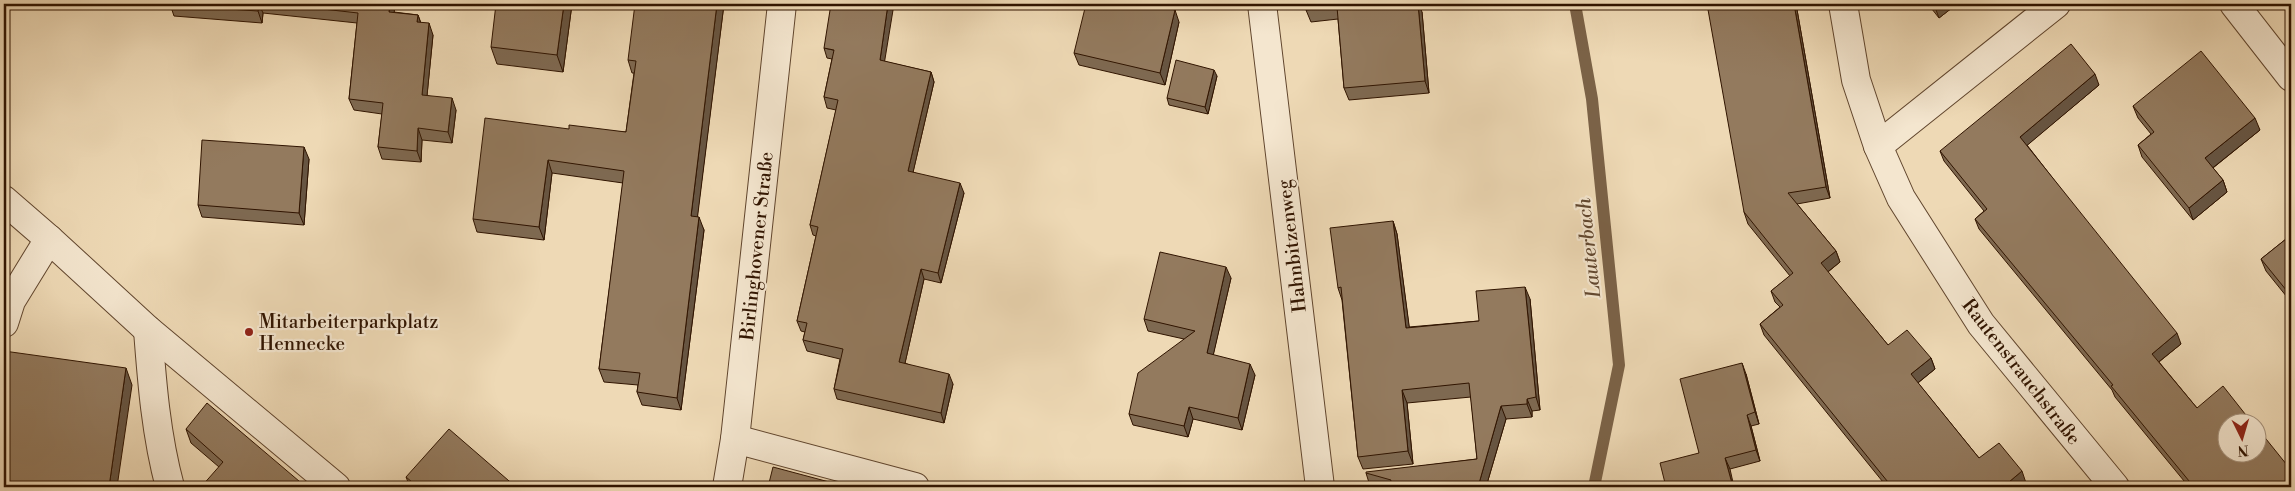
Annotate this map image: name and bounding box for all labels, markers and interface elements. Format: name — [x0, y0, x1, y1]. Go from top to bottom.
street label: Birlinghovener Straße — [735, 151, 779, 343]
street label: Hahnbitzenweg — [1272, 178, 1312, 314]
water label: Lauterbach — [1572, 196, 1607, 300]
street label: Rautenstrauchstraße — [1957, 294, 2086, 450]
place label: Mitarbeiterparkplatz Hennecke — [259, 310, 438, 356]
marker: Mitarbeiterparkplatz Hennecke — [243, 326, 255, 338]
north arrow — [2218, 414, 2268, 464]
text: N — [2237, 441, 2249, 459]

